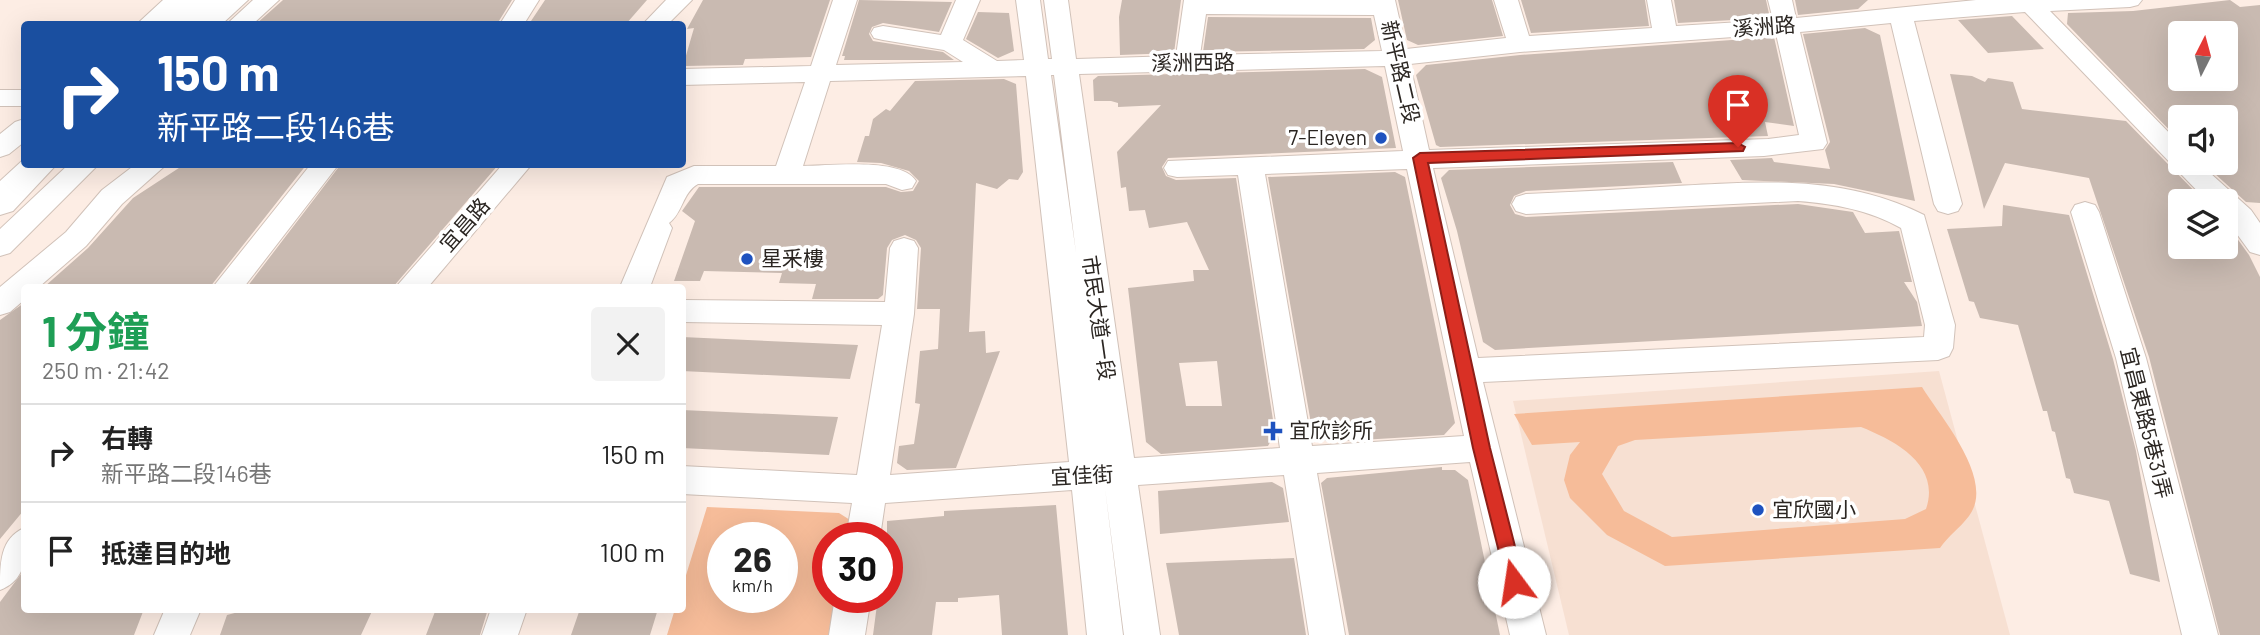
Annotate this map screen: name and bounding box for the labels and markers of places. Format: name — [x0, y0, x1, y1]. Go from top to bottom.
pin — [1708, 75, 1768, 147]
place label: 7-Eleven — [1288, 124, 1367, 149]
marker: 7-Eleven — [1373, 130, 1389, 146]
place label: 星釆樓 — [761, 245, 824, 270]
marker: 星釆樓 — [739, 251, 755, 267]
place label: 宜欣診所 — [1289, 417, 1373, 442]
marker: 宜欣診所 — [1263, 421, 1283, 441]
place label: 宜欣國小 — [1772, 496, 1856, 521]
marker: 宜欣國小 — [1750, 502, 1766, 518]

